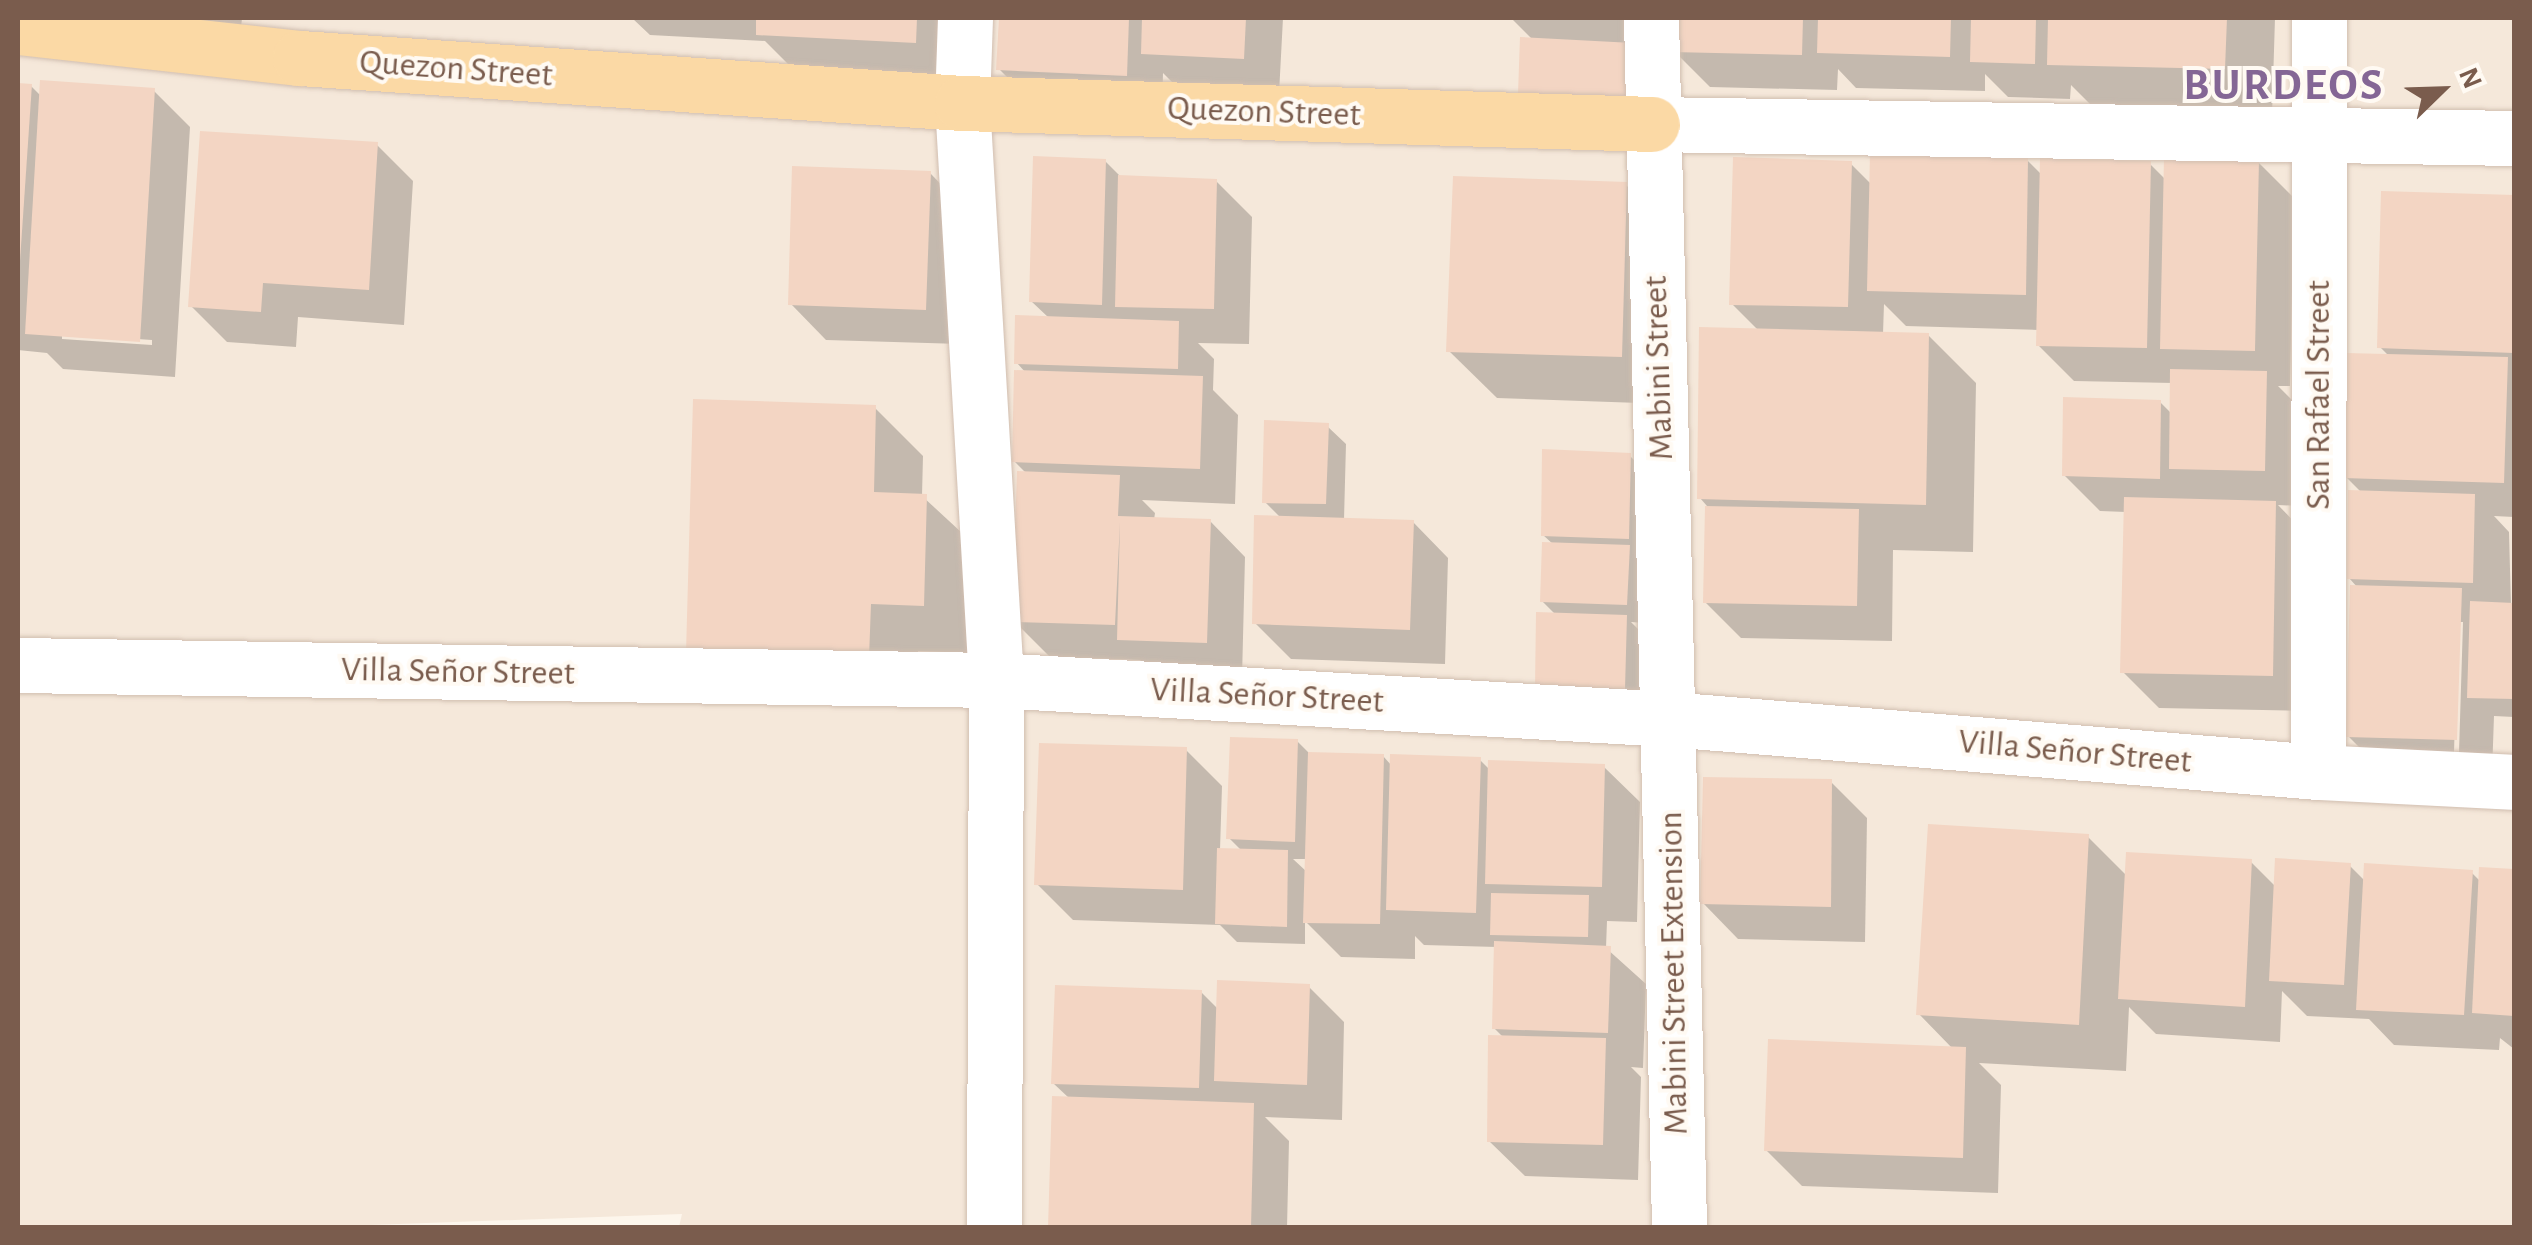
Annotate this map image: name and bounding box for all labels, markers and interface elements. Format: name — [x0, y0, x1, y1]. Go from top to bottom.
north arrow — [2392, 40, 2492, 140]
street label: Quezon Street — [358, 41, 554, 97]
district label: BURDEOS — [2183, 59, 2385, 113]
text: N — [2453, 64, 2486, 93]
street label: Quezon Street — [1167, 88, 1361, 136]
street label: Mabini Street — [1635, 275, 1683, 461]
street label: San Rafael Street — [2298, 280, 2340, 510]
street label: Villa Señor Street — [341, 649, 575, 695]
street label: Villa Señor Street — [1149, 669, 1385, 723]
street label: Villa Señor Street — [1957, 721, 2193, 783]
street label: Mabini Street Extension — [1650, 811, 1698, 1135]

